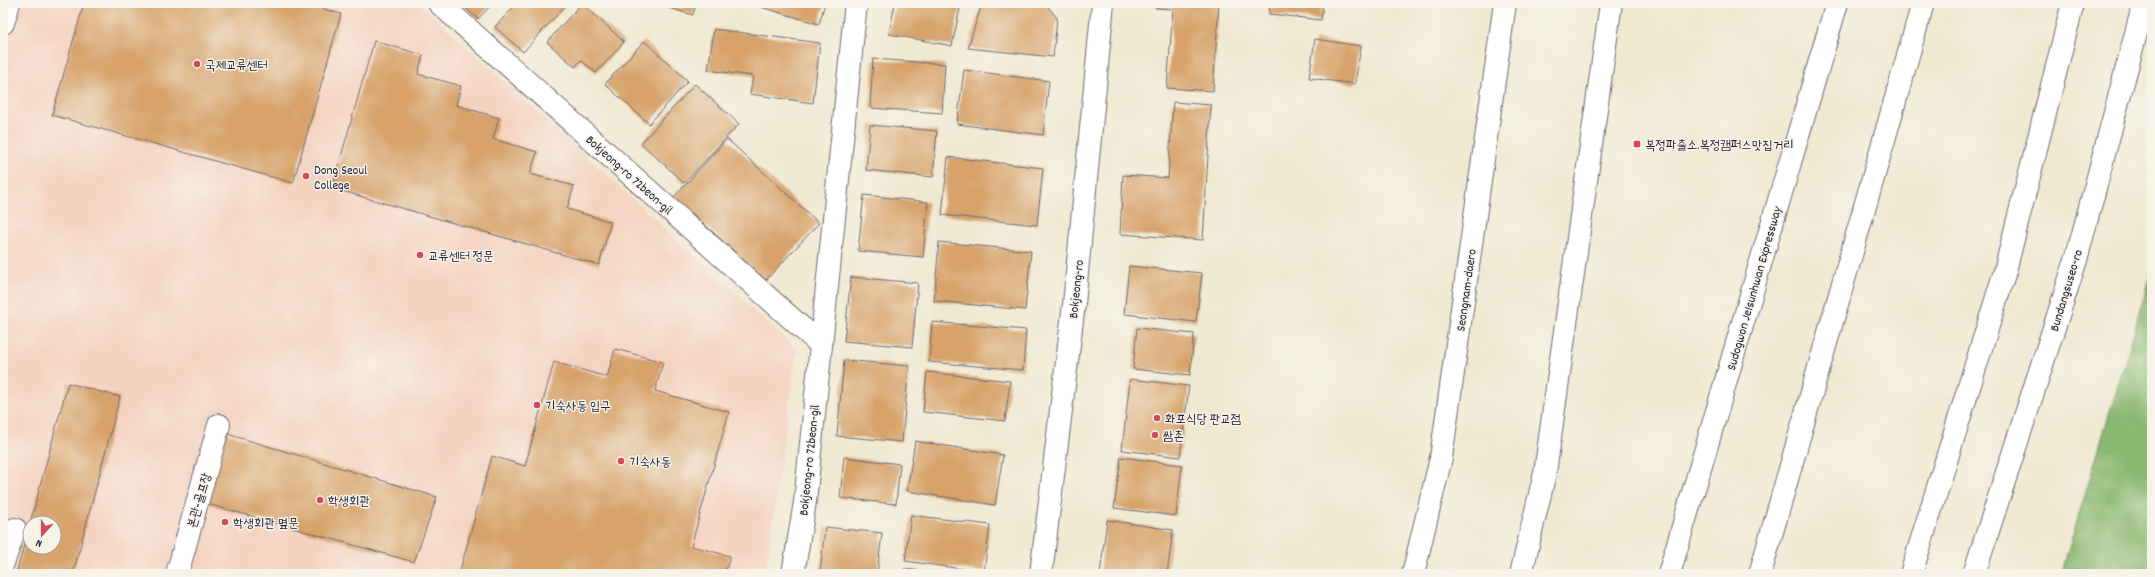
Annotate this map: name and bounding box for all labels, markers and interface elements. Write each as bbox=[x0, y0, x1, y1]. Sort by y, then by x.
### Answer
place label: 국제교류센터 bbox=[205, 57, 268, 76]
marker: 국제교류센터 bbox=[192, 59, 202, 69]
street label: Bokjeong-ro 72beon-gil bbox=[581, 132, 676, 220]
place label: 복정파출소.복정캠퍼스맛집거리 bbox=[1645, 137, 1794, 156]
marker: 복정파출소.복정캠퍼스맛집거리 bbox=[1632, 139, 1642, 149]
place label: Dong Seoul College bbox=[314, 162, 367, 196]
marker: Dong Seoul College bbox=[301, 171, 311, 181]
street label: Sudogwon Je1sunhwan Expressway bbox=[1723, 204, 1788, 373]
street label: Bundangsuseo-ro bbox=[2046, 247, 2089, 334]
place label: 교류센터 정문 bbox=[428, 248, 494, 267]
street label: Seongnam-daero bbox=[1452, 248, 1483, 333]
marker: 교류센터 정문 bbox=[415, 250, 425, 260]
street label: Bokjeong-ro bbox=[1065, 259, 1090, 320]
place label: 기숙사동 입구 bbox=[545, 398, 611, 417]
marker: 기숙사동 입구 bbox=[532, 400, 542, 410]
street label: Bokjeong-ro 72beon-gil bbox=[795, 404, 826, 517]
place label: 화포식당 판교점 bbox=[1165, 411, 1241, 430]
marker: 화포식당 판교점 bbox=[1152, 413, 1162, 423]
place label: 쌈촌 bbox=[1163, 428, 1184, 447]
marker: 쌈촌 bbox=[1150, 430, 1160, 440]
place label: 기숙사동 bbox=[629, 454, 671, 473]
marker: 기숙사동 bbox=[616, 456, 626, 466]
street label: 본관-골프장 bbox=[183, 471, 217, 531]
place label: 학생회관 bbox=[328, 493, 370, 512]
marker: 학생회관 bbox=[315, 495, 325, 505]
north arrow bbox=[22, 515, 62, 555]
place label: 학생회관 몊문 bbox=[233, 515, 299, 534]
marker: 학생회관 몊문 bbox=[220, 517, 230, 527]
text: N bbox=[33, 534, 45, 551]

